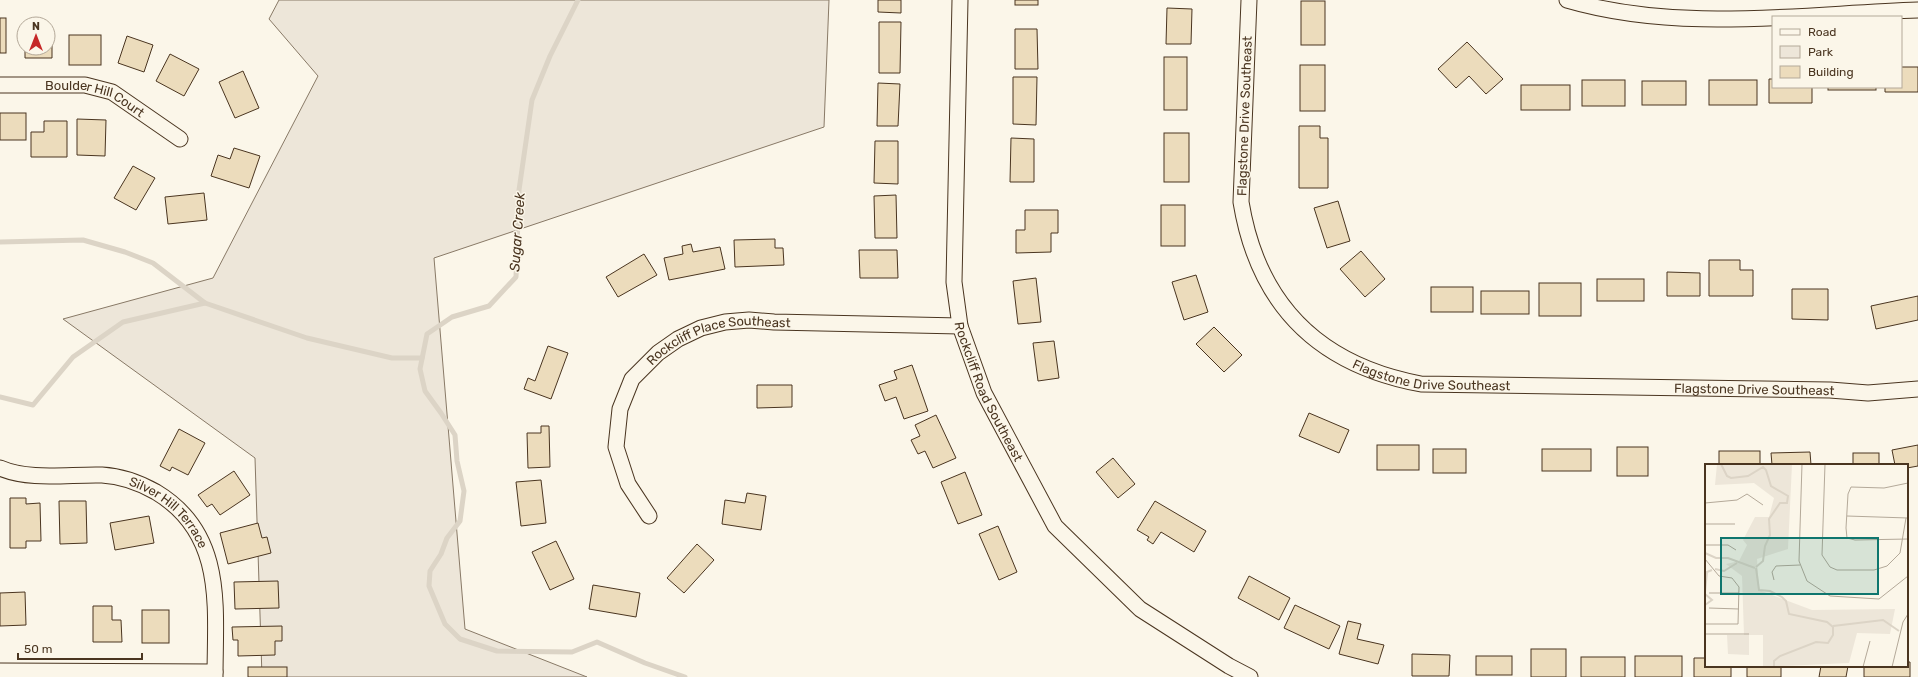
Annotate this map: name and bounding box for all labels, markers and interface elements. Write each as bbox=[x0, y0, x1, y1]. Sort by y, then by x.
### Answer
north arrow bbox=[16, 16, 56, 56]
legend bbox=[1772, 16, 1902, 88]
text: N bbox=[32, 20, 40, 33]
text: Road bbox=[1808, 25, 1836, 39]
street label: Flagstone Drive Southeast bbox=[1234, 36, 1256, 196]
text: Park bbox=[1808, 45, 1834, 59]
text: Building bbox=[1808, 65, 1854, 79]
street label: Boulder Hill Court bbox=[45, 78, 147, 120]
water label: Sugar Creek bbox=[506, 191, 529, 272]
street label: Rockcliff Place Southeast bbox=[644, 313, 791, 368]
street label: Rockcliff Road Southeast bbox=[952, 321, 1026, 464]
street label: Flagstone Drive Southeast bbox=[1350, 356, 1511, 393]
street label: Flagstone Drive Southeast bbox=[1674, 381, 1835, 398]
inset map bbox=[1705, 464, 1908, 667]
street label: Silver Hill Terrace bbox=[127, 474, 211, 550]
scale bar bbox=[18, 635, 142, 661]
text: 50 m bbox=[24, 642, 52, 656]

